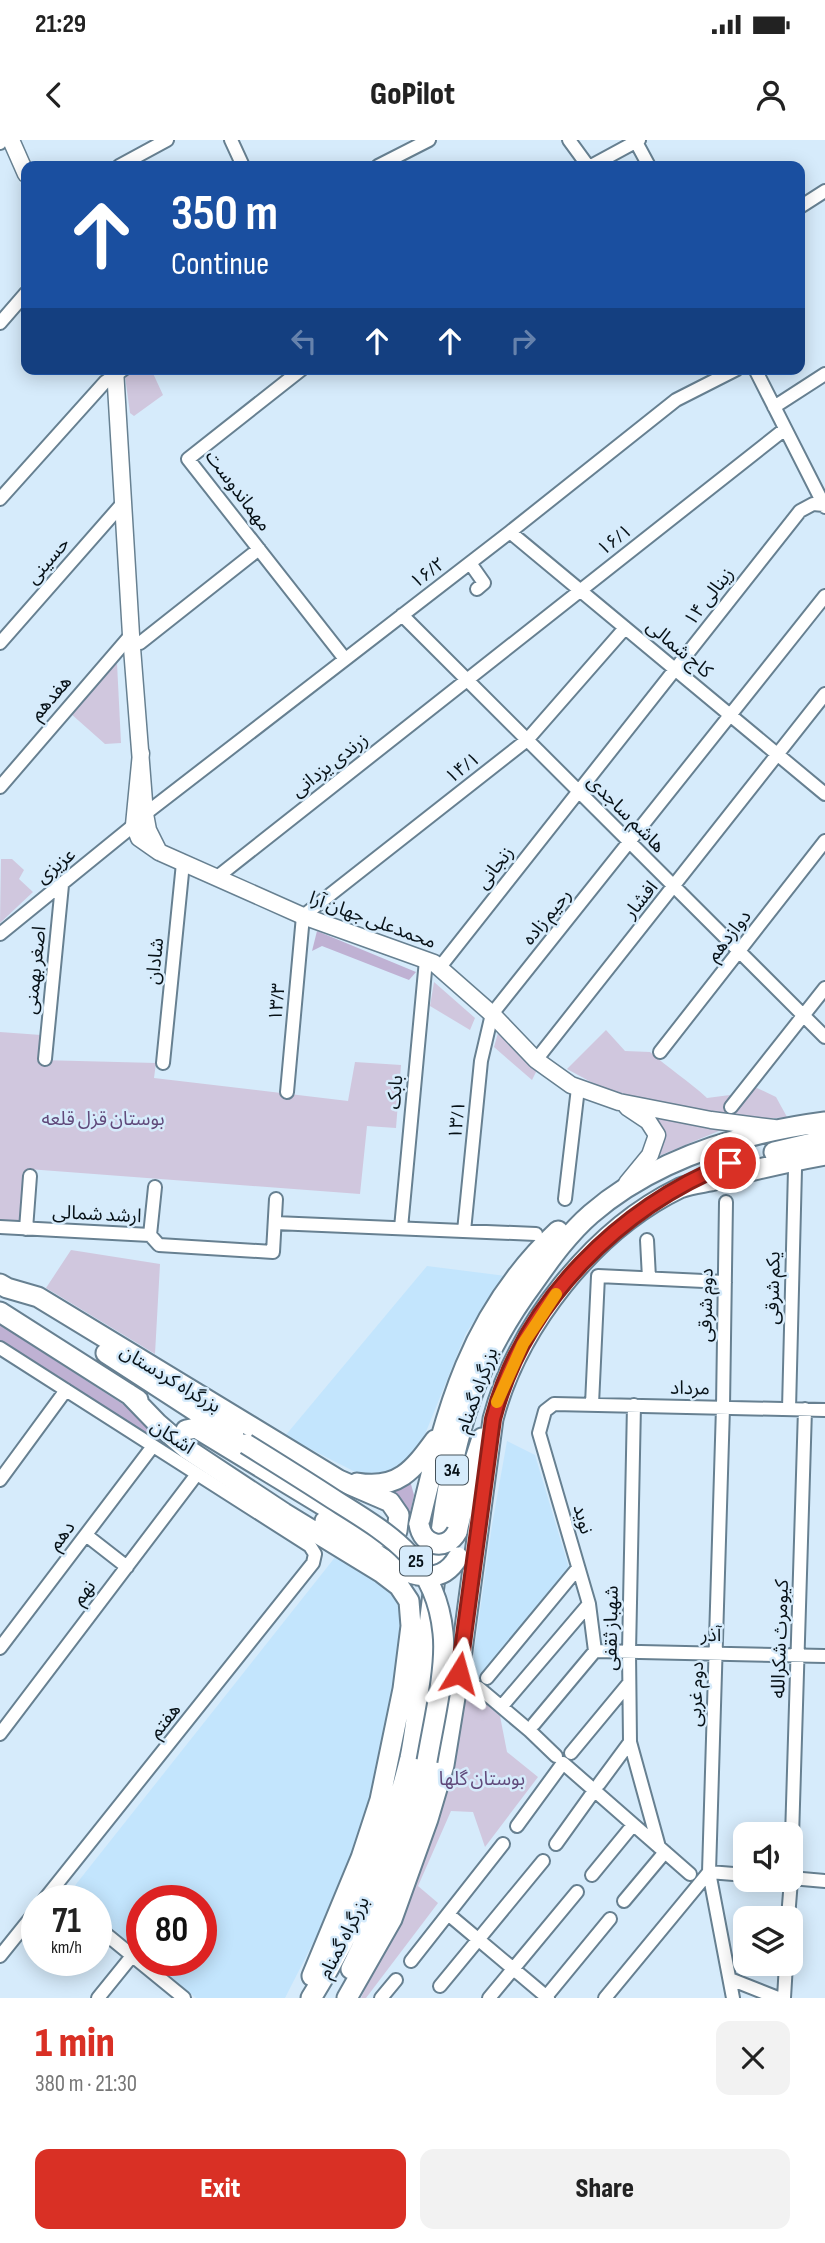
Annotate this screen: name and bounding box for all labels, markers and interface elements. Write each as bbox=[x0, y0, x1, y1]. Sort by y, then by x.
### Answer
text: 21:29 bbox=[35, 9, 86, 40]
text: GoPilot bbox=[370, 75, 455, 114]
icon: back bbox=[35, 76, 73, 114]
icon: person bbox=[752, 76, 790, 114]
text: 350 m bbox=[171, 185, 278, 244]
icon: ahead bbox=[56, 189, 147, 280]
text: Continue bbox=[171, 245, 269, 284]
icon: left bbox=[285, 322, 323, 360]
icon: ahead bbox=[358, 322, 396, 360]
icon: ahead bbox=[431, 322, 469, 360]
icon: right bbox=[504, 322, 542, 360]
street label: مهماندوست bbox=[200, 446, 276, 536]
street label: ۱۶/۱ bbox=[593, 519, 637, 561]
street label: حسینی bbox=[21, 533, 75, 589]
street label: ۱۶/۲ bbox=[406, 553, 450, 594]
street label: زینالی ۱۴ bbox=[679, 563, 739, 631]
street label: کاج شمالی bbox=[641, 615, 718, 685]
street label: هفدهم bbox=[25, 671, 78, 726]
street label: زرندی یزدانی bbox=[287, 728, 373, 802]
street label: ۱۴/۱ bbox=[441, 747, 485, 789]
street label: هاشم ساجدی bbox=[581, 770, 670, 859]
street label: زنجانی bbox=[471, 842, 519, 894]
street label: عزیزی bbox=[32, 843, 80, 889]
street label: افشار bbox=[618, 877, 663, 924]
street label: رحیم زاده bbox=[517, 884, 578, 951]
street label: محمدعلی جهان آرا bbox=[306, 887, 439, 954]
street label: دوازدهم bbox=[702, 906, 758, 968]
street label: اصغر بهمنی bbox=[19, 925, 52, 1015]
street label: شادان bbox=[142, 937, 169, 986]
street label: ۱۳/۳ bbox=[264, 982, 291, 1022]
street label: بابک bbox=[383, 1074, 408, 1110]
street label: ۱۳/۱ bbox=[444, 1100, 471, 1140]
park label: بوستان قزل قلعه bbox=[41, 1108, 165, 1131]
pin bbox=[700, 1133, 760, 1193]
icon: arrive bbox=[711, 1144, 749, 1182]
street label: ارشد شمالی bbox=[52, 1201, 142, 1228]
street label: یکم شرقی bbox=[761, 1251, 788, 1325]
street label: دوم شرقی bbox=[694, 1268, 721, 1342]
street label: بزرگراه کردستان bbox=[116, 1340, 225, 1418]
street label: بزرگراه گمنام bbox=[451, 1345, 505, 1437]
street label: مرداد bbox=[670, 1377, 710, 1400]
street label: اشکان bbox=[146, 1415, 198, 1460]
road number: 34 bbox=[436, 1456, 468, 1484]
street label: نوید bbox=[567, 1502, 598, 1537]
street label: دهم bbox=[44, 1517, 82, 1556]
road number: 25 bbox=[400, 1546, 432, 1576]
street label: نهم bbox=[67, 1576, 103, 1611]
street label: کیومرث شکرالله bbox=[767, 1578, 794, 1699]
street label: شهباز ثقفی bbox=[599, 1585, 624, 1671]
street label: آذر bbox=[700, 1624, 723, 1647]
position arrow bbox=[422, 1636, 496, 1710]
street label: دوم غربی bbox=[684, 1661, 711, 1727]
street label: هفتم bbox=[144, 1699, 188, 1744]
park label: بوستان گلها bbox=[439, 1768, 525, 1791]
map controls bbox=[733, 1822, 803, 1976]
button: sound bbox=[733, 1822, 803, 1892]
speed limit sign: 80 bbox=[126, 1885, 217, 1976]
street label: بزرگراه گمنام bbox=[314, 1893, 377, 1983]
text: 71 bbox=[52, 1900, 81, 1943]
button: layers bbox=[733, 1906, 803, 1976]
text: km/h bbox=[51, 1937, 82, 1958]
text: 1 min bbox=[35, 2018, 115, 2069]
button: close bbox=[716, 2021, 790, 2095]
text: 380 m · 21:30 bbox=[35, 2070, 137, 2098]
button: Exit bbox=[35, 2149, 406, 2229]
button: Share bbox=[420, 2149, 790, 2229]

